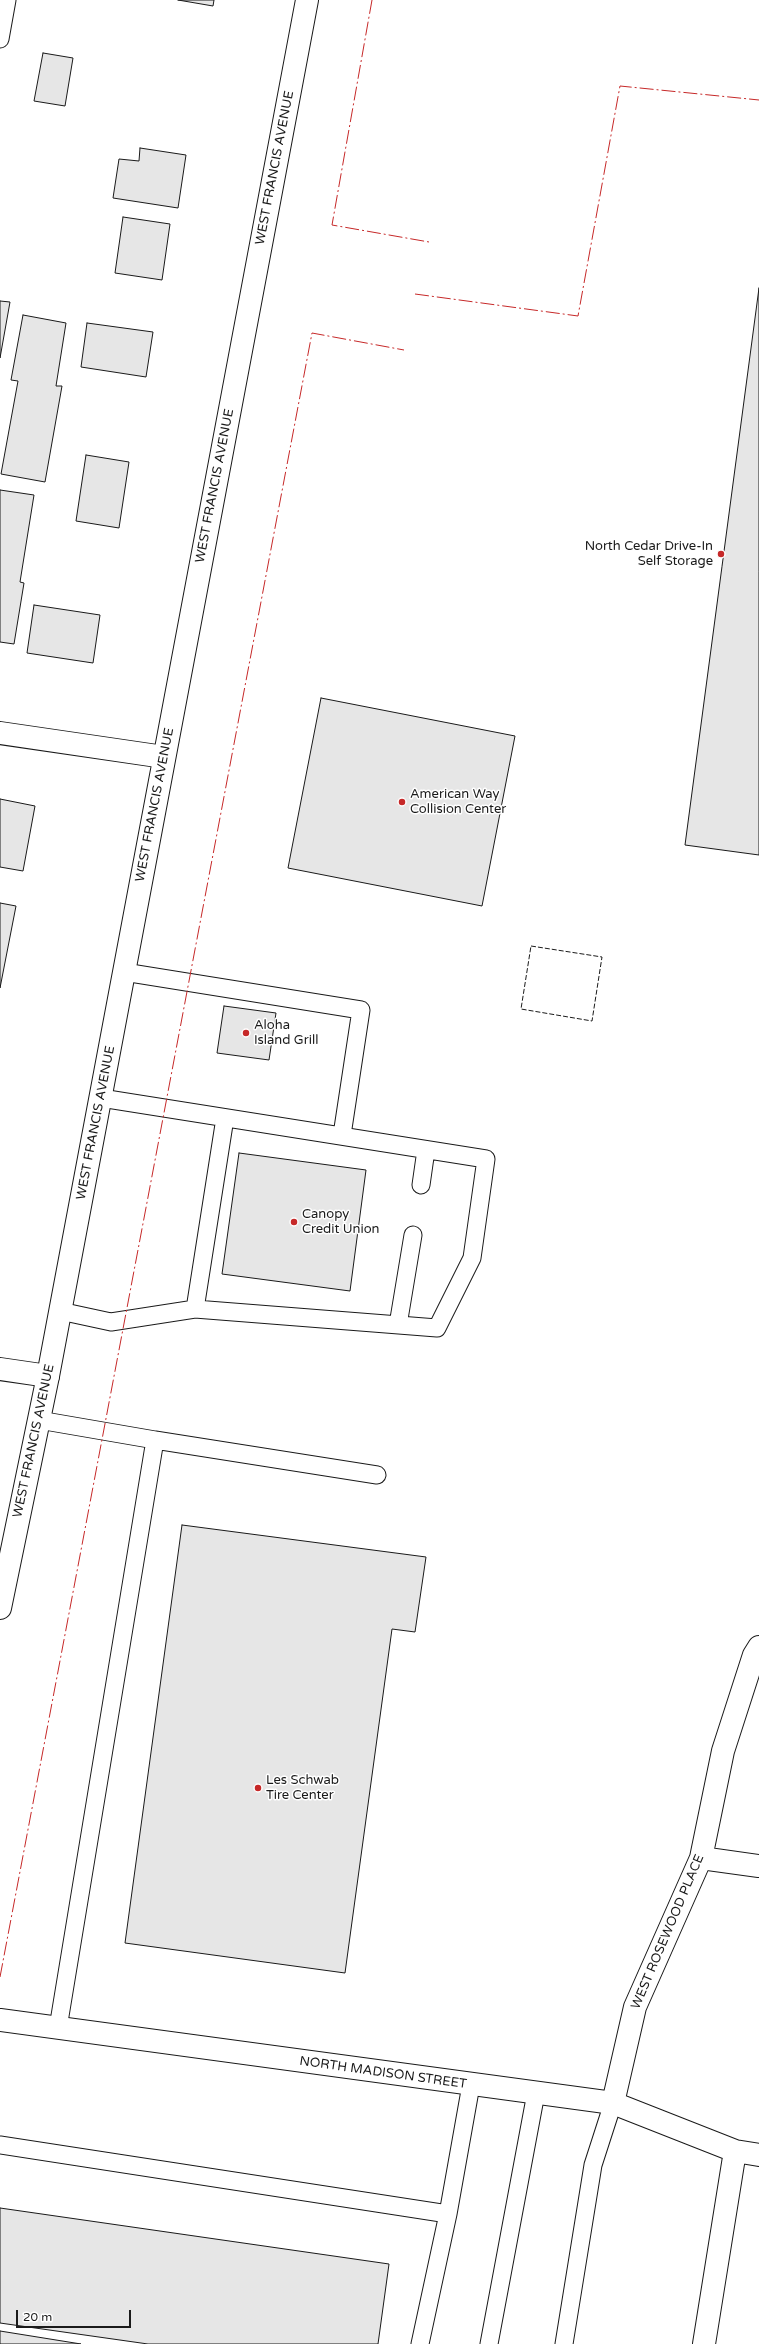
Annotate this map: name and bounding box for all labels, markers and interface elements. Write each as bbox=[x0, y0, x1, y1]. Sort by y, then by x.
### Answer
street label: WEST FRANCIS AVENUE bbox=[252, 90, 298, 246]
street label: WEST FRANCIS AVENUE bbox=[192, 408, 238, 564]
place label: North Cedar Drive-In Self Storage bbox=[585, 539, 713, 570]
marker: North Cedar Drive-In Self Storage bbox=[716, 549, 726, 559]
street label: WEST FRANCIS AVENUE bbox=[132, 727, 178, 883]
place label: American Way Collision Center bbox=[410, 787, 506, 818]
marker: American Way Collision Center bbox=[397, 797, 407, 807]
place label: Aloha Island Grill bbox=[254, 1018, 318, 1049]
marker: Aloha Island Grill bbox=[241, 1028, 251, 1038]
street label: WEST FRANCIS AVENUE bbox=[73, 1045, 119, 1201]
place label: Canopy Credit Union bbox=[302, 1207, 379, 1238]
marker: Canopy Credit Union bbox=[289, 1217, 299, 1227]
street label: WEST FRANCIS AVENUE bbox=[10, 1363, 58, 1519]
place label: Les Schwab Tire Center bbox=[266, 1773, 339, 1804]
marker: Les Schwab Tire Center bbox=[253, 1783, 263, 1793]
street label: WEST ROSEWOOD PLACE bbox=[628, 1852, 708, 2012]
street label: NORTH MADISON STREET bbox=[298, 2054, 468, 2092]
scale bar bbox=[18, 2302, 133, 2328]
text: 20 m bbox=[23, 2310, 52, 2324]

